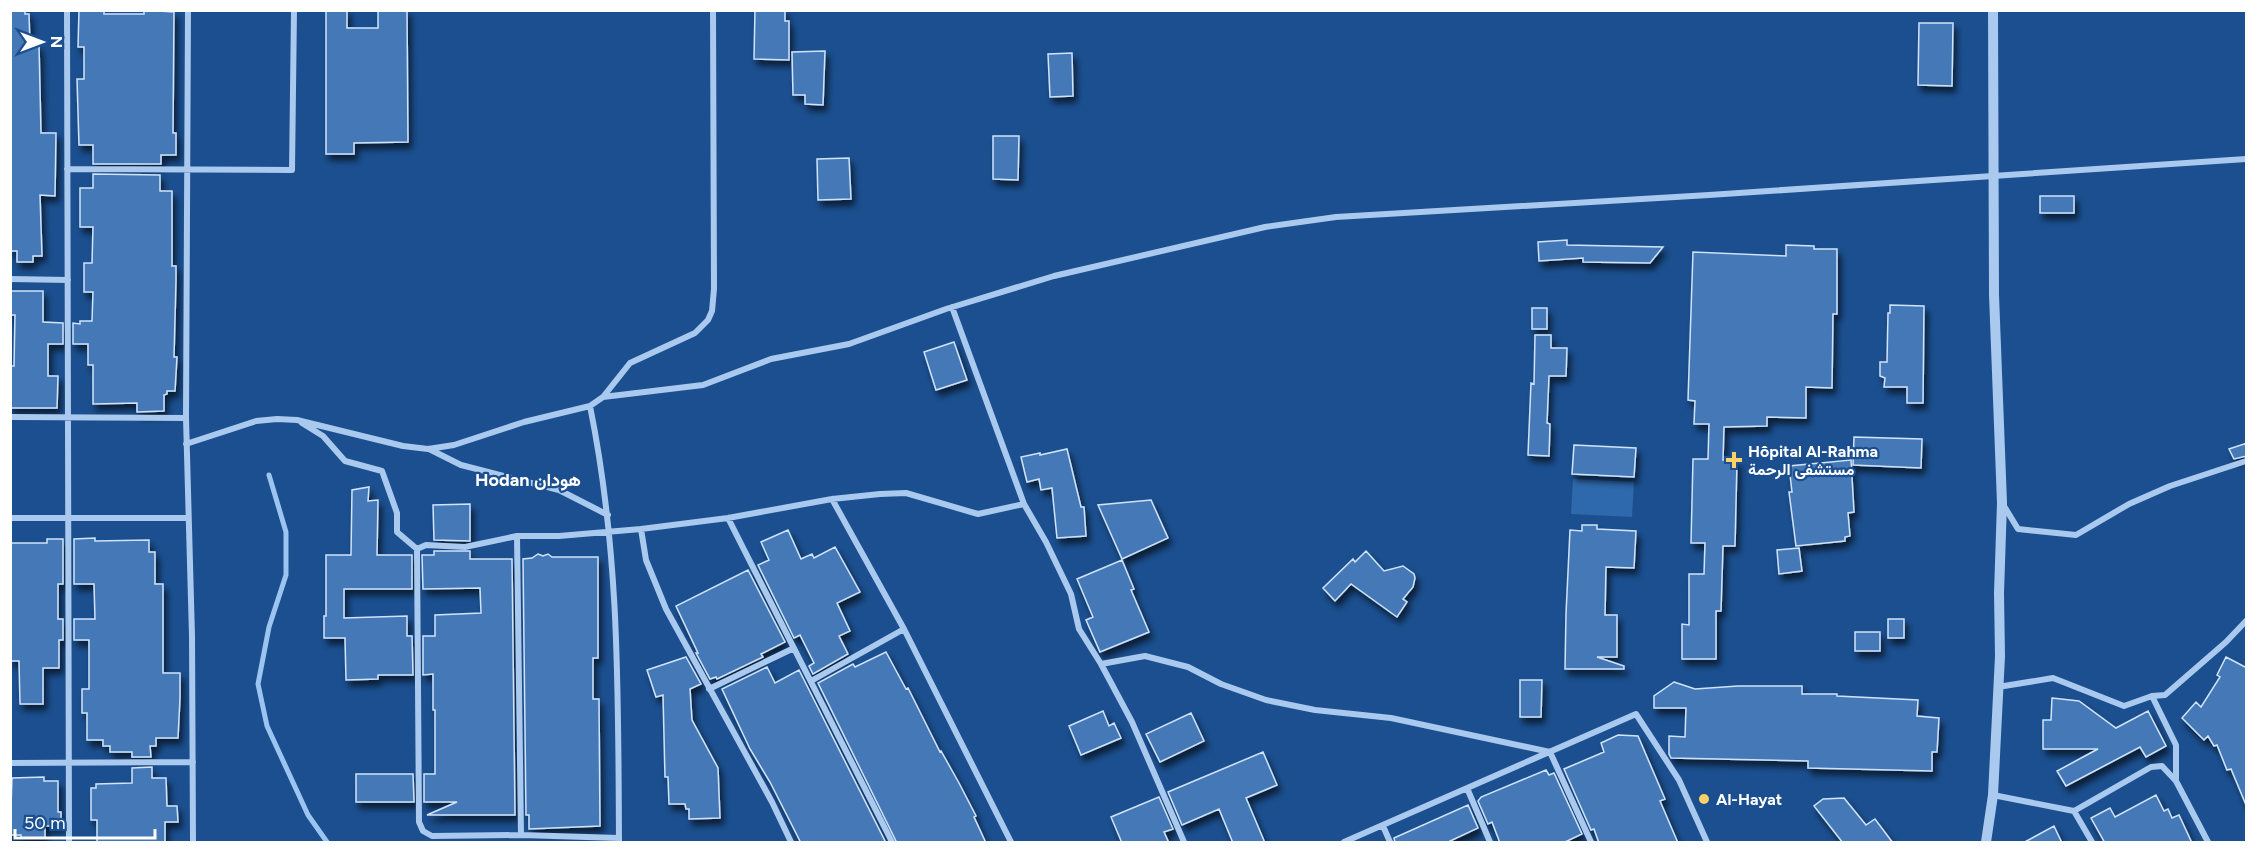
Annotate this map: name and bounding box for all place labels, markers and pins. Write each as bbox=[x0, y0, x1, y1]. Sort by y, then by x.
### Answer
place label: Hôpital Al-Rahma مستشفى الرحمة bbox=[1748, 442, 1878, 480]
marker: Hôpital Al-Rahma مستشفى الرحمة bbox=[1725, 451, 1743, 469]
place label: Al-Hayat bbox=[1716, 790, 1782, 809]
marker: Al-Hayat bbox=[1697, 792, 1711, 806]

